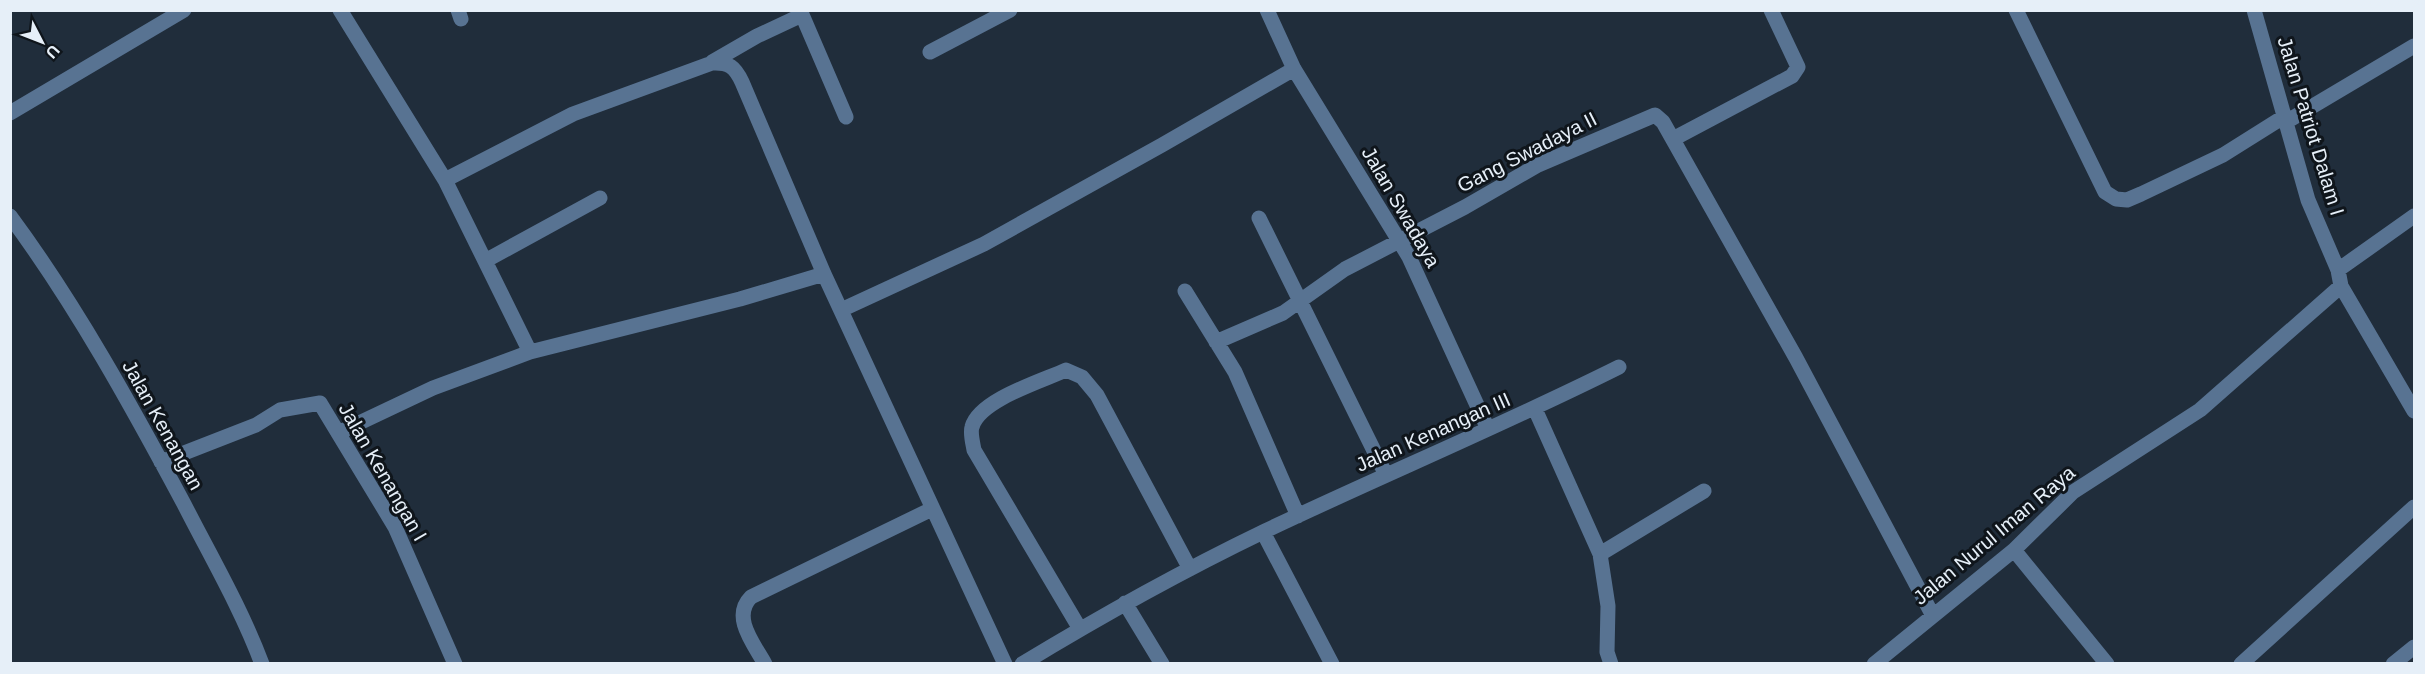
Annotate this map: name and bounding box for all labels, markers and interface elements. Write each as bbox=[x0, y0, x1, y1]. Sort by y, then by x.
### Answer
north arrow bbox=[12, 12, 72, 72]
street label: Jalan Patriot Dalam I bbox=[2273, 34, 2349, 218]
text: U bbox=[43, 42, 63, 62]
street label: Gang Swadaya II bbox=[1454, 107, 1600, 197]
street label: Jalan Swadaya bbox=[1358, 143, 1445, 272]
street label: Jalan Kenangan bbox=[118, 356, 208, 494]
street label: Jalan Kenangan III bbox=[1352, 388, 1514, 476]
street label: Jalan Kenangan I bbox=[335, 399, 431, 545]
street label: Jalan Nurul Iman Raya bbox=[1909, 461, 2080, 609]

